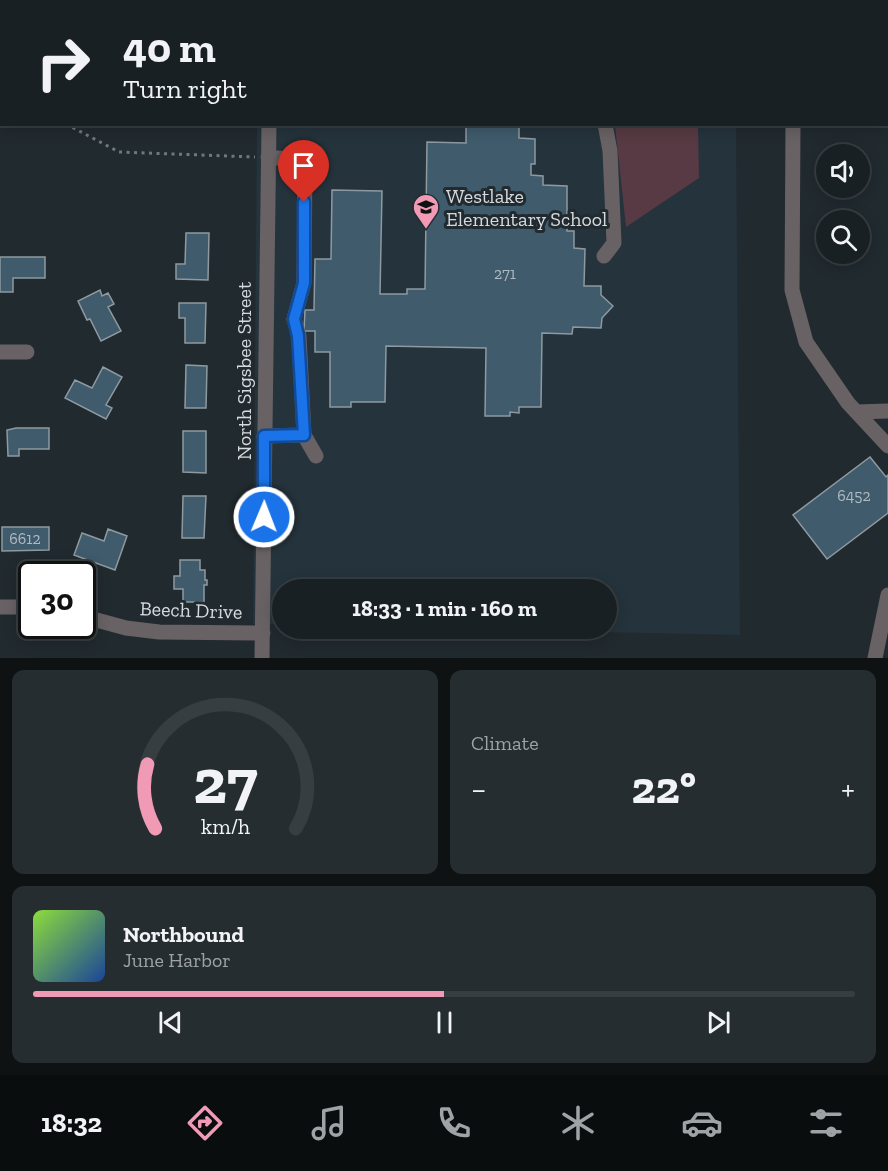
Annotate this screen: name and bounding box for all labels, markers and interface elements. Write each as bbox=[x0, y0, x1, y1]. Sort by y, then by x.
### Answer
text: 40 m bbox=[123, 22, 216, 73]
icon: right bbox=[24, 24, 102, 102]
text: Turn right bbox=[123, 73, 247, 105]
pin bbox=[278, 140, 329, 202]
map controls bbox=[816, 144, 870, 264]
button: sound bbox=[816, 144, 870, 198]
icon: arrive bbox=[287, 149, 320, 182]
place label: Westlake Elementary School bbox=[446, 184, 607, 231]
school or university icon: Westlake Elementary School bbox=[411, 192, 441, 230]
button: search bbox=[816, 210, 870, 264]
house number: 271 bbox=[494, 264, 516, 283]
street label: North Sigsbee Street bbox=[232, 281, 256, 460]
position arrow bbox=[232, 485, 296, 549]
house number: 6452 bbox=[837, 486, 871, 505]
house number: 6612 bbox=[9, 529, 41, 548]
speed limit sign: 30 bbox=[18, 561, 96, 639]
text: 18:33 · 1 min · 160 m bbox=[352, 595, 537, 622]
street label: Beech Drive bbox=[139, 596, 243, 624]
text: Climate bbox=[471, 731, 539, 755]
text: 27 bbox=[193, 744, 257, 819]
text: 22° bbox=[631, 761, 696, 815]
text: − bbox=[471, 769, 486, 808]
text: + bbox=[841, 769, 855, 808]
text: km/h bbox=[201, 814, 249, 839]
text: Northbound bbox=[123, 921, 244, 948]
text: June Harbor bbox=[123, 948, 231, 972]
icon: previous bbox=[154, 1006, 187, 1039]
icon: pause bbox=[428, 1006, 461, 1039]
icon: next bbox=[702, 1006, 735, 1039]
icon: directions bbox=[184, 1102, 226, 1144]
icon: music bbox=[308, 1102, 350, 1144]
icon: phone bbox=[433, 1102, 475, 1144]
icon: climate bbox=[557, 1102, 599, 1144]
icon: car bbox=[681, 1102, 723, 1144]
icon: filters bbox=[805, 1102, 847, 1144]
text: 18:32 bbox=[41, 1107, 102, 1139]

